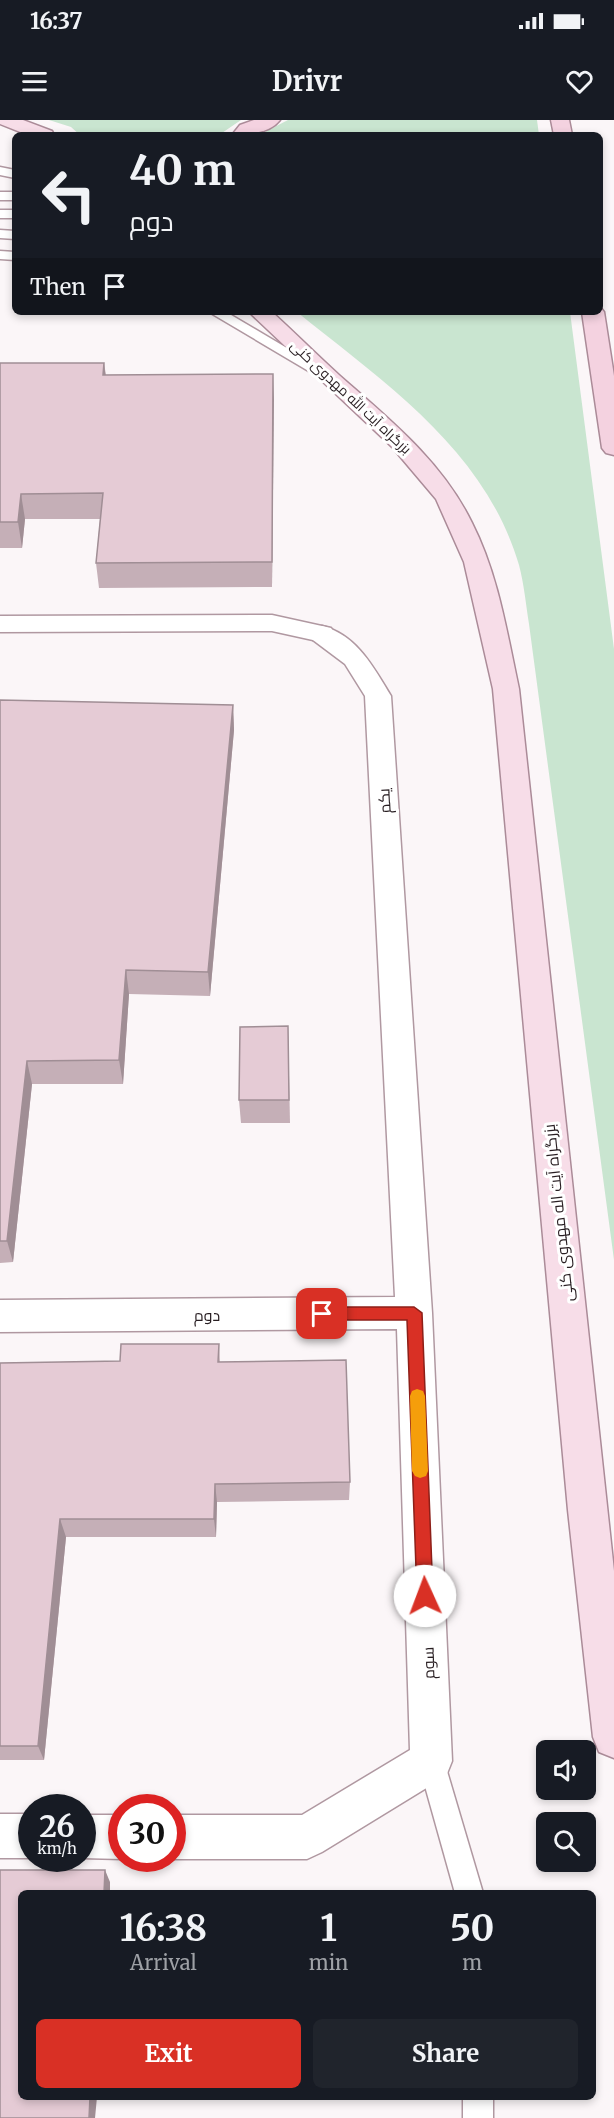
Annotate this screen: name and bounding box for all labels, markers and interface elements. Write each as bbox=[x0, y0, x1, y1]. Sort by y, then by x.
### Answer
text: 16:37 bbox=[30, 7, 82, 35]
text: Drivr bbox=[272, 64, 342, 98]
icon: menu bbox=[18, 65, 51, 98]
icon: heart bbox=[563, 65, 596, 98]
text: 40 m bbox=[129, 144, 235, 196]
icon: left bbox=[30, 156, 108, 234]
text: دوم bbox=[129, 204, 174, 238]
icon: arrive bbox=[98, 270, 131, 303]
text: Then bbox=[30, 273, 86, 301]
street label: بزرگراه آیت الله مهدوی کنی bbox=[287, 336, 415, 458]
street label: یکم bbox=[373, 787, 397, 814]
street label: بزرگراه آیت اله مهدوی کنی bbox=[539, 1123, 578, 1303]
pin bbox=[296, 1288, 347, 1339]
icon: arrive bbox=[305, 1297, 338, 1330]
street label: دوم bbox=[194, 1305, 220, 1327]
position arrow bbox=[393, 1564, 457, 1628]
street label: سوم bbox=[417, 1646, 441, 1680]
map controls bbox=[536, 1740, 596, 1872]
button: sound bbox=[536, 1740, 596, 1800]
speed limit sign: 30 bbox=[108, 1794, 186, 1872]
text: 26 bbox=[39, 1807, 75, 1845]
button: search bbox=[536, 1812, 596, 1872]
text: km/h bbox=[37, 1839, 77, 1858]
text: 16:38 bbox=[120, 1906, 207, 1951]
text: 1 bbox=[320, 1906, 337, 1951]
text: 50 bbox=[450, 1906, 494, 1951]
text: Arrival bbox=[130, 1950, 197, 1975]
text: min bbox=[309, 1950, 348, 1975]
text: m bbox=[462, 1950, 482, 1975]
button: Exit bbox=[36, 2019, 301, 2088]
button: Share bbox=[313, 2019, 578, 2088]

